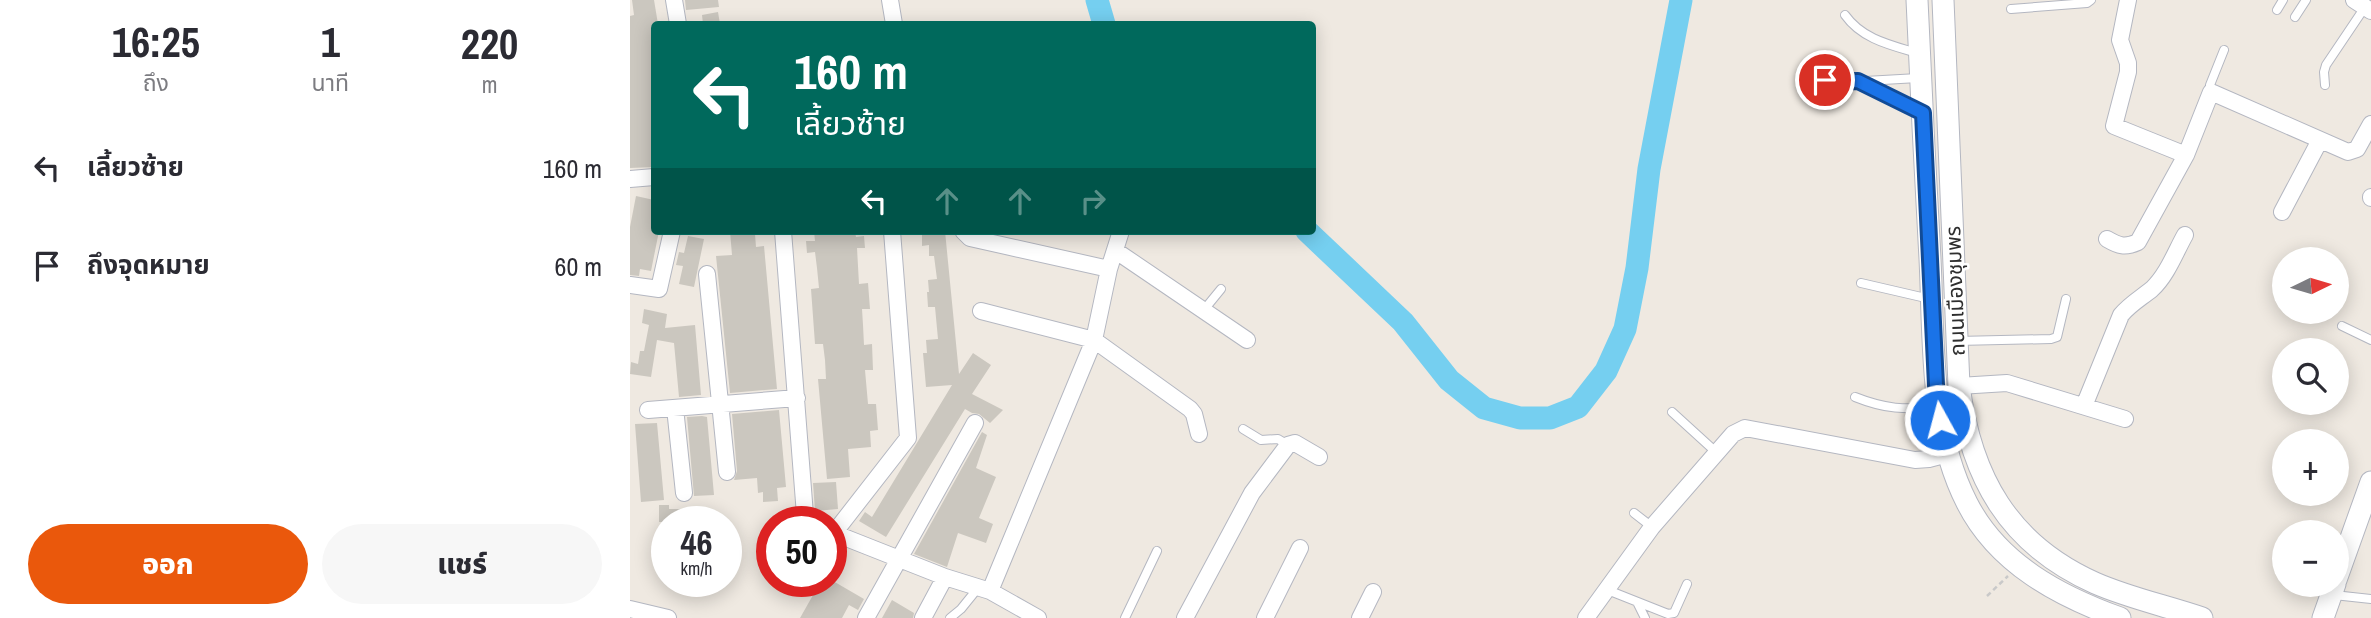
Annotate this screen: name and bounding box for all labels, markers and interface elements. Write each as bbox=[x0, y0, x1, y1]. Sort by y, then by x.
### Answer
text: 16:25 bbox=[112, 14, 200, 70]
text: 1 bbox=[321, 14, 340, 70]
text: 220 bbox=[461, 16, 518, 72]
text: 160 m bbox=[794, 38, 908, 104]
icon: left bbox=[679, 49, 770, 140]
pin bbox=[1795, 50, 1855, 110]
icon: arrive bbox=[1806, 61, 1844, 99]
text: ถึง bbox=[143, 67, 169, 98]
text: นาที bbox=[312, 67, 349, 98]
text: m bbox=[482, 69, 497, 100]
text: เลี้ยวซ้าย bbox=[794, 102, 906, 145]
icon: left bbox=[28, 149, 66, 187]
text: เลี้ยวซ้าย bbox=[87, 149, 184, 184]
text: 160 m bbox=[543, 151, 602, 186]
icon: left bbox=[855, 182, 893, 220]
icon: ahead bbox=[928, 182, 966, 220]
icon: ahead bbox=[1001, 182, 1039, 220]
icon: right bbox=[1074, 182, 1112, 220]
street label: ถนนเมืองชุมพร bbox=[1938, 225, 1972, 357]
icon: arrive bbox=[28, 247, 66, 285]
text: ถึงจุดหมาย bbox=[87, 247, 210, 282]
north arrow bbox=[2272, 247, 2348, 324]
map controls bbox=[2272, 247, 2349, 597]
text: 60 m bbox=[555, 249, 602, 284]
button: search bbox=[2272, 338, 2349, 415]
position arrow bbox=[1903, 383, 1977, 457]
button: + bbox=[2272, 429, 2349, 506]
speed limit sign: 50 bbox=[756, 506, 847, 597]
text: 46 bbox=[681, 519, 712, 566]
button: − bbox=[2272, 520, 2349, 597]
button: ออก bbox=[28, 524, 308, 604]
button: แชร์ bbox=[322, 524, 602, 604]
text: km/h bbox=[681, 556, 713, 581]

